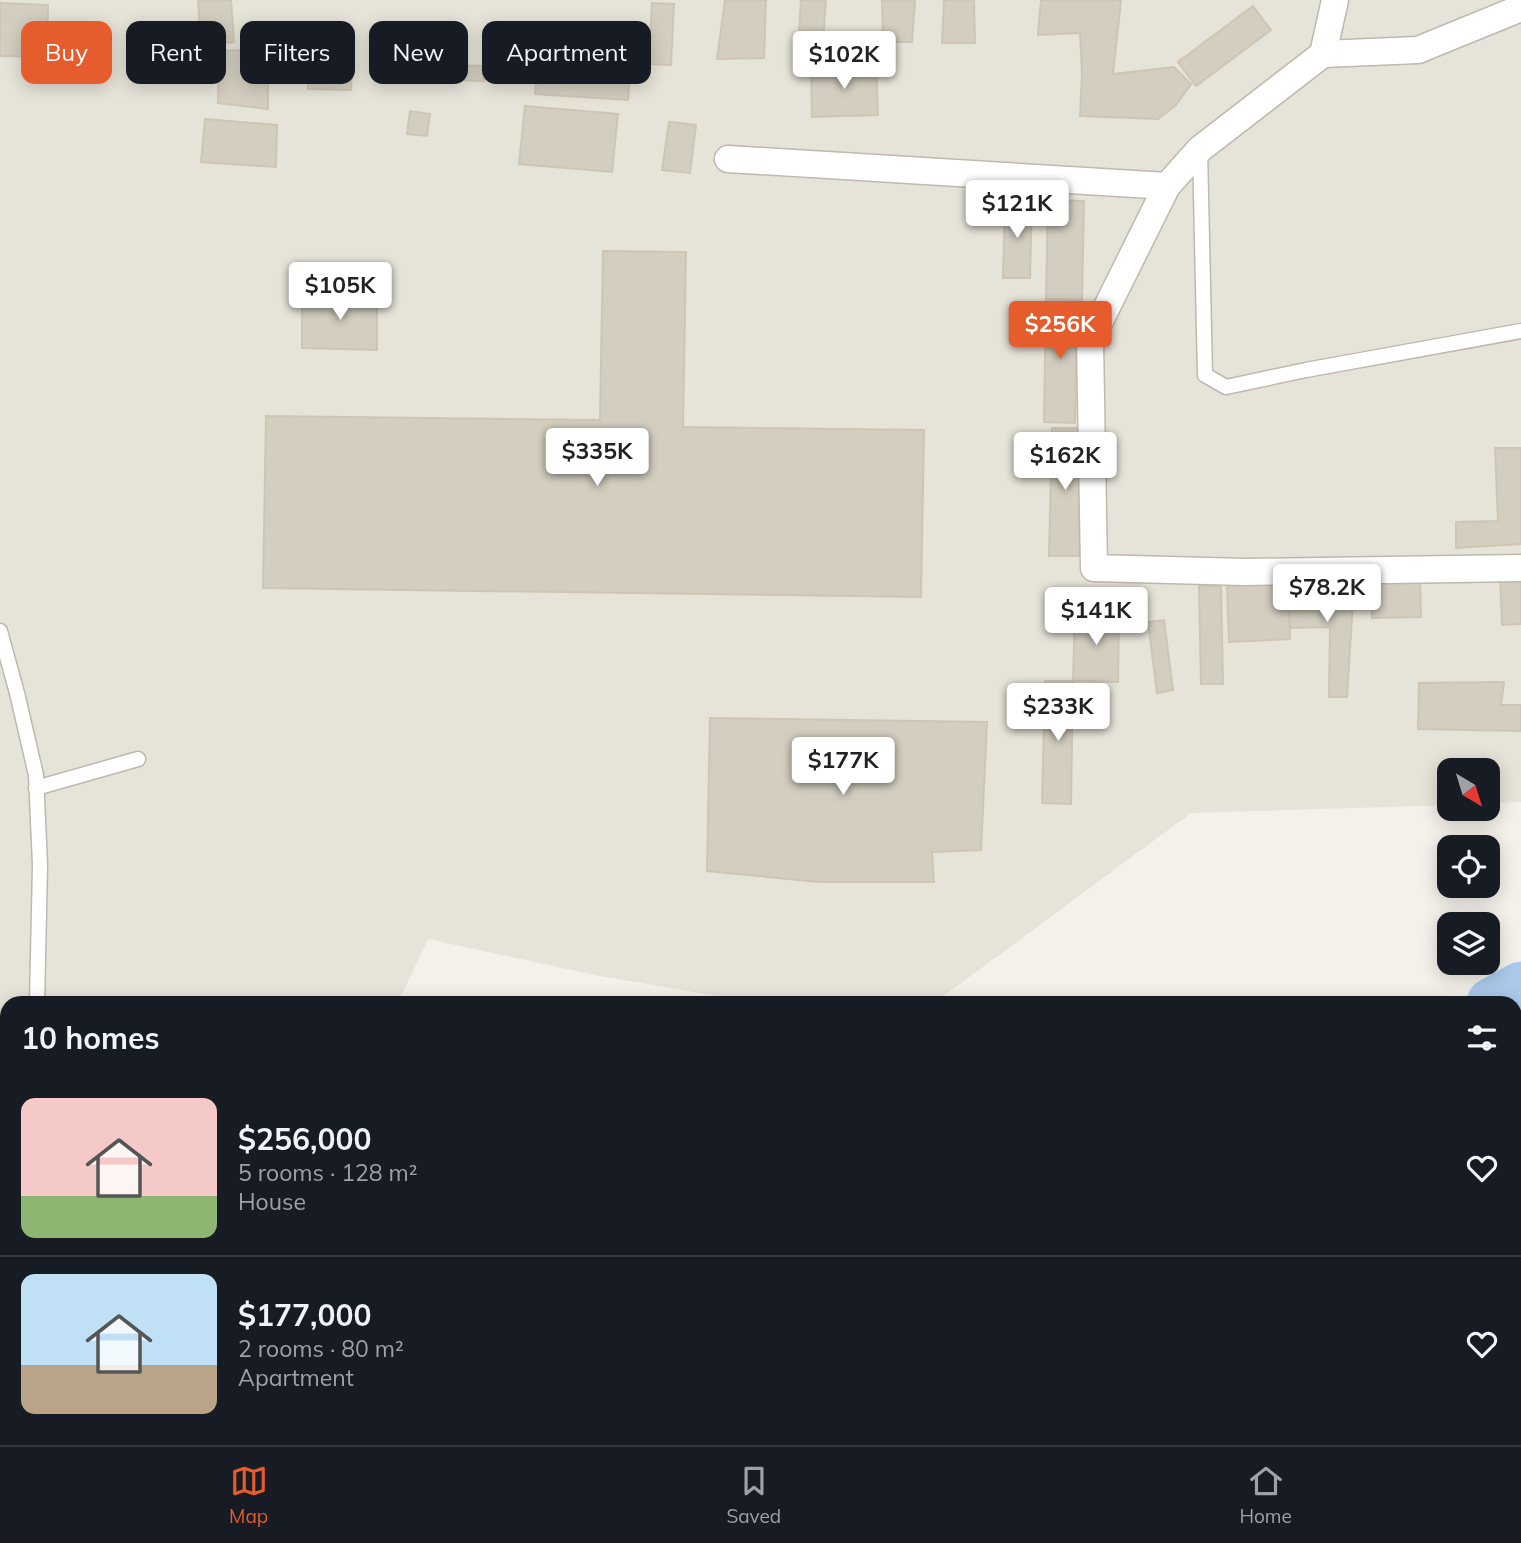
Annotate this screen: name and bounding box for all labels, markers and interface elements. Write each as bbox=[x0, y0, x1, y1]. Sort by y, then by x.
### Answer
chip: Buy bbox=[21, 21, 112, 84]
chip: Rent bbox=[126, 21, 226, 84]
chip: Filters bbox=[240, 21, 355, 84]
chip: New bbox=[369, 21, 468, 84]
chip: Apartment bbox=[482, 21, 651, 84]
pin: $102K bbox=[795, 32, 893, 91]
text: $102K bbox=[809, 39, 879, 68]
pin: $121K bbox=[968, 180, 1066, 240]
text: $121K bbox=[982, 188, 1052, 217]
pin: $105K bbox=[291, 262, 389, 322]
text: $105K bbox=[305, 270, 375, 299]
pin: $256K bbox=[1011, 302, 1109, 361]
text: $256K bbox=[1025, 309, 1095, 338]
pin: $335K bbox=[548, 428, 646, 488]
pin: $162K bbox=[1016, 433, 1114, 492]
text: $335K bbox=[562, 436, 632, 465]
text: $162K bbox=[1030, 440, 1100, 469]
pin: $78.2K bbox=[1270, 564, 1384, 624]
text: $78.2K bbox=[1289, 572, 1365, 601]
pin: $141K bbox=[1047, 588, 1145, 647]
text: $141K bbox=[1061, 595, 1131, 624]
pin: $233K bbox=[1009, 684, 1107, 743]
text: $233K bbox=[1023, 691, 1093, 720]
pin: $177K bbox=[794, 738, 892, 797]
text: $177K bbox=[808, 745, 878, 774]
north arrow bbox=[1437, 758, 1500, 821]
map controls bbox=[1437, 758, 1500, 975]
button: locate bbox=[1437, 835, 1500, 898]
button: layers bbox=[1437, 912, 1500, 975]
text: 10 homes bbox=[21, 1019, 160, 1057]
icon: filters bbox=[1463, 1019, 1501, 1057]
text: $256,000 bbox=[238, 1120, 371, 1158]
icon: home bbox=[77, 1126, 161, 1210]
icon: heart bbox=[1463, 1149, 1501, 1187]
text: 5 rooms · 128 m² bbox=[238, 1158, 418, 1187]
text: House bbox=[238, 1187, 306, 1216]
text: $177,000 bbox=[238, 1296, 371, 1334]
icon: home bbox=[77, 1302, 161, 1386]
icon: heart bbox=[1463, 1325, 1501, 1363]
text: 2 rooms · 80 m² bbox=[238, 1334, 404, 1363]
text: Apartment bbox=[238, 1363, 354, 1392]
tab: Map bbox=[229, 1462, 268, 1528]
tab: Saved bbox=[726, 1462, 781, 1528]
tab: Home bbox=[1239, 1462, 1292, 1528]

